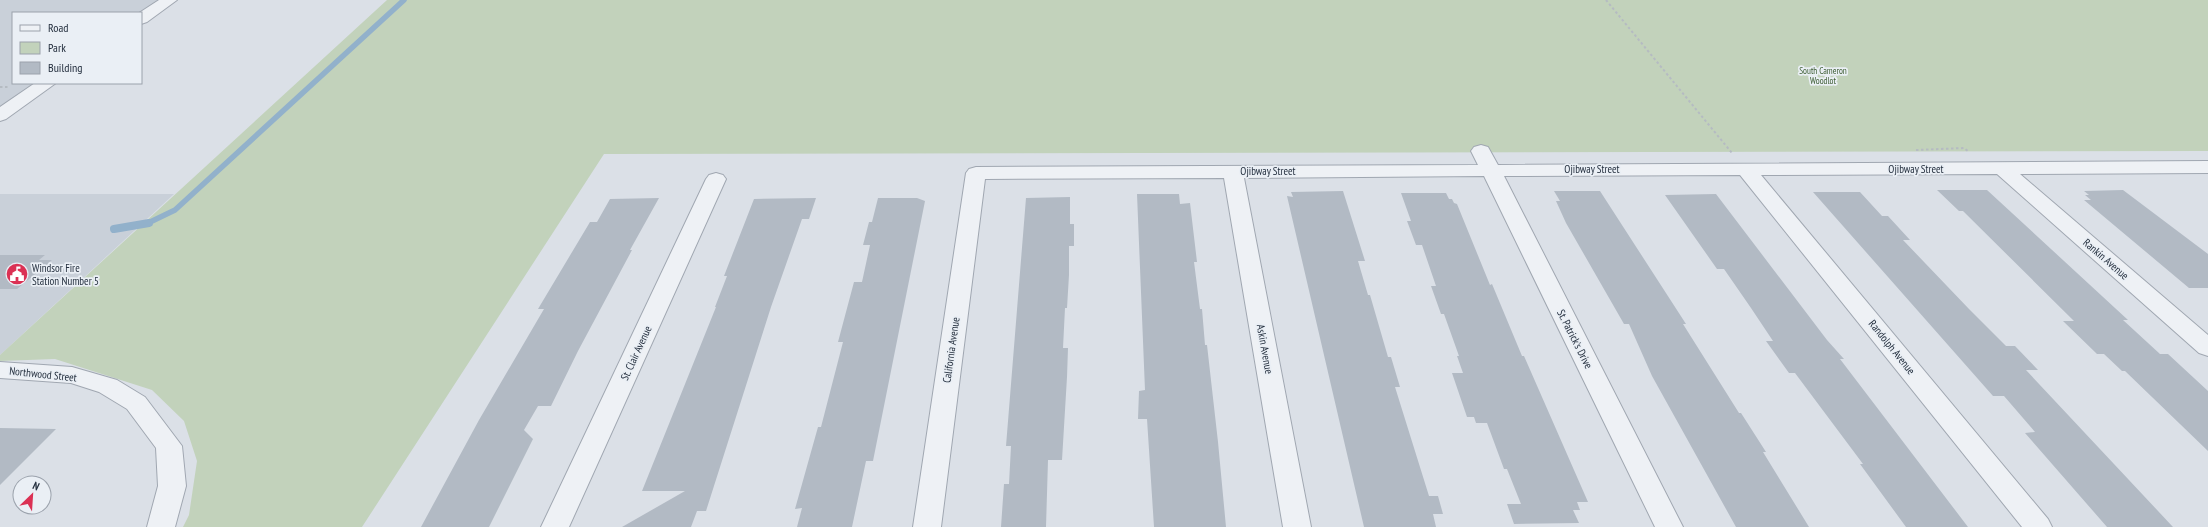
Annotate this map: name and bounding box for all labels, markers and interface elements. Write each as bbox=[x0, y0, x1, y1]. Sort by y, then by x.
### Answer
legend bbox=[12, 12, 142, 84]
text: Road bbox=[48, 20, 68, 35]
text: Park bbox=[48, 40, 66, 55]
text: Building bbox=[48, 60, 83, 75]
park label: South Cameron Woodlot bbox=[1799, 65, 1847, 86]
street label: Ojibway Street bbox=[1564, 162, 1620, 176]
street label: Ojibway Street bbox=[1888, 162, 1944, 176]
street label: Ojibway Street bbox=[1240, 164, 1296, 178]
street label: Rankin Avenue bbox=[2080, 235, 2132, 283]
public building icon: Windsor Fire Station Number 5 bbox=[4, 261, 30, 287]
place label: Windsor Fire Station Number 5 bbox=[32, 261, 99, 288]
street label: St. Patrick's Drive bbox=[1554, 307, 1596, 371]
street label: California Avenue bbox=[939, 316, 963, 384]
street label: Randolph Avenue bbox=[1866, 317, 1919, 377]
street label: St. Clair Avenue bbox=[617, 323, 655, 382]
street label: Askin Avenue bbox=[1254, 323, 1276, 375]
street label: Northwood Street bbox=[9, 364, 77, 384]
north arrow bbox=[12, 475, 52, 515]
text: N bbox=[31, 478, 42, 494]

